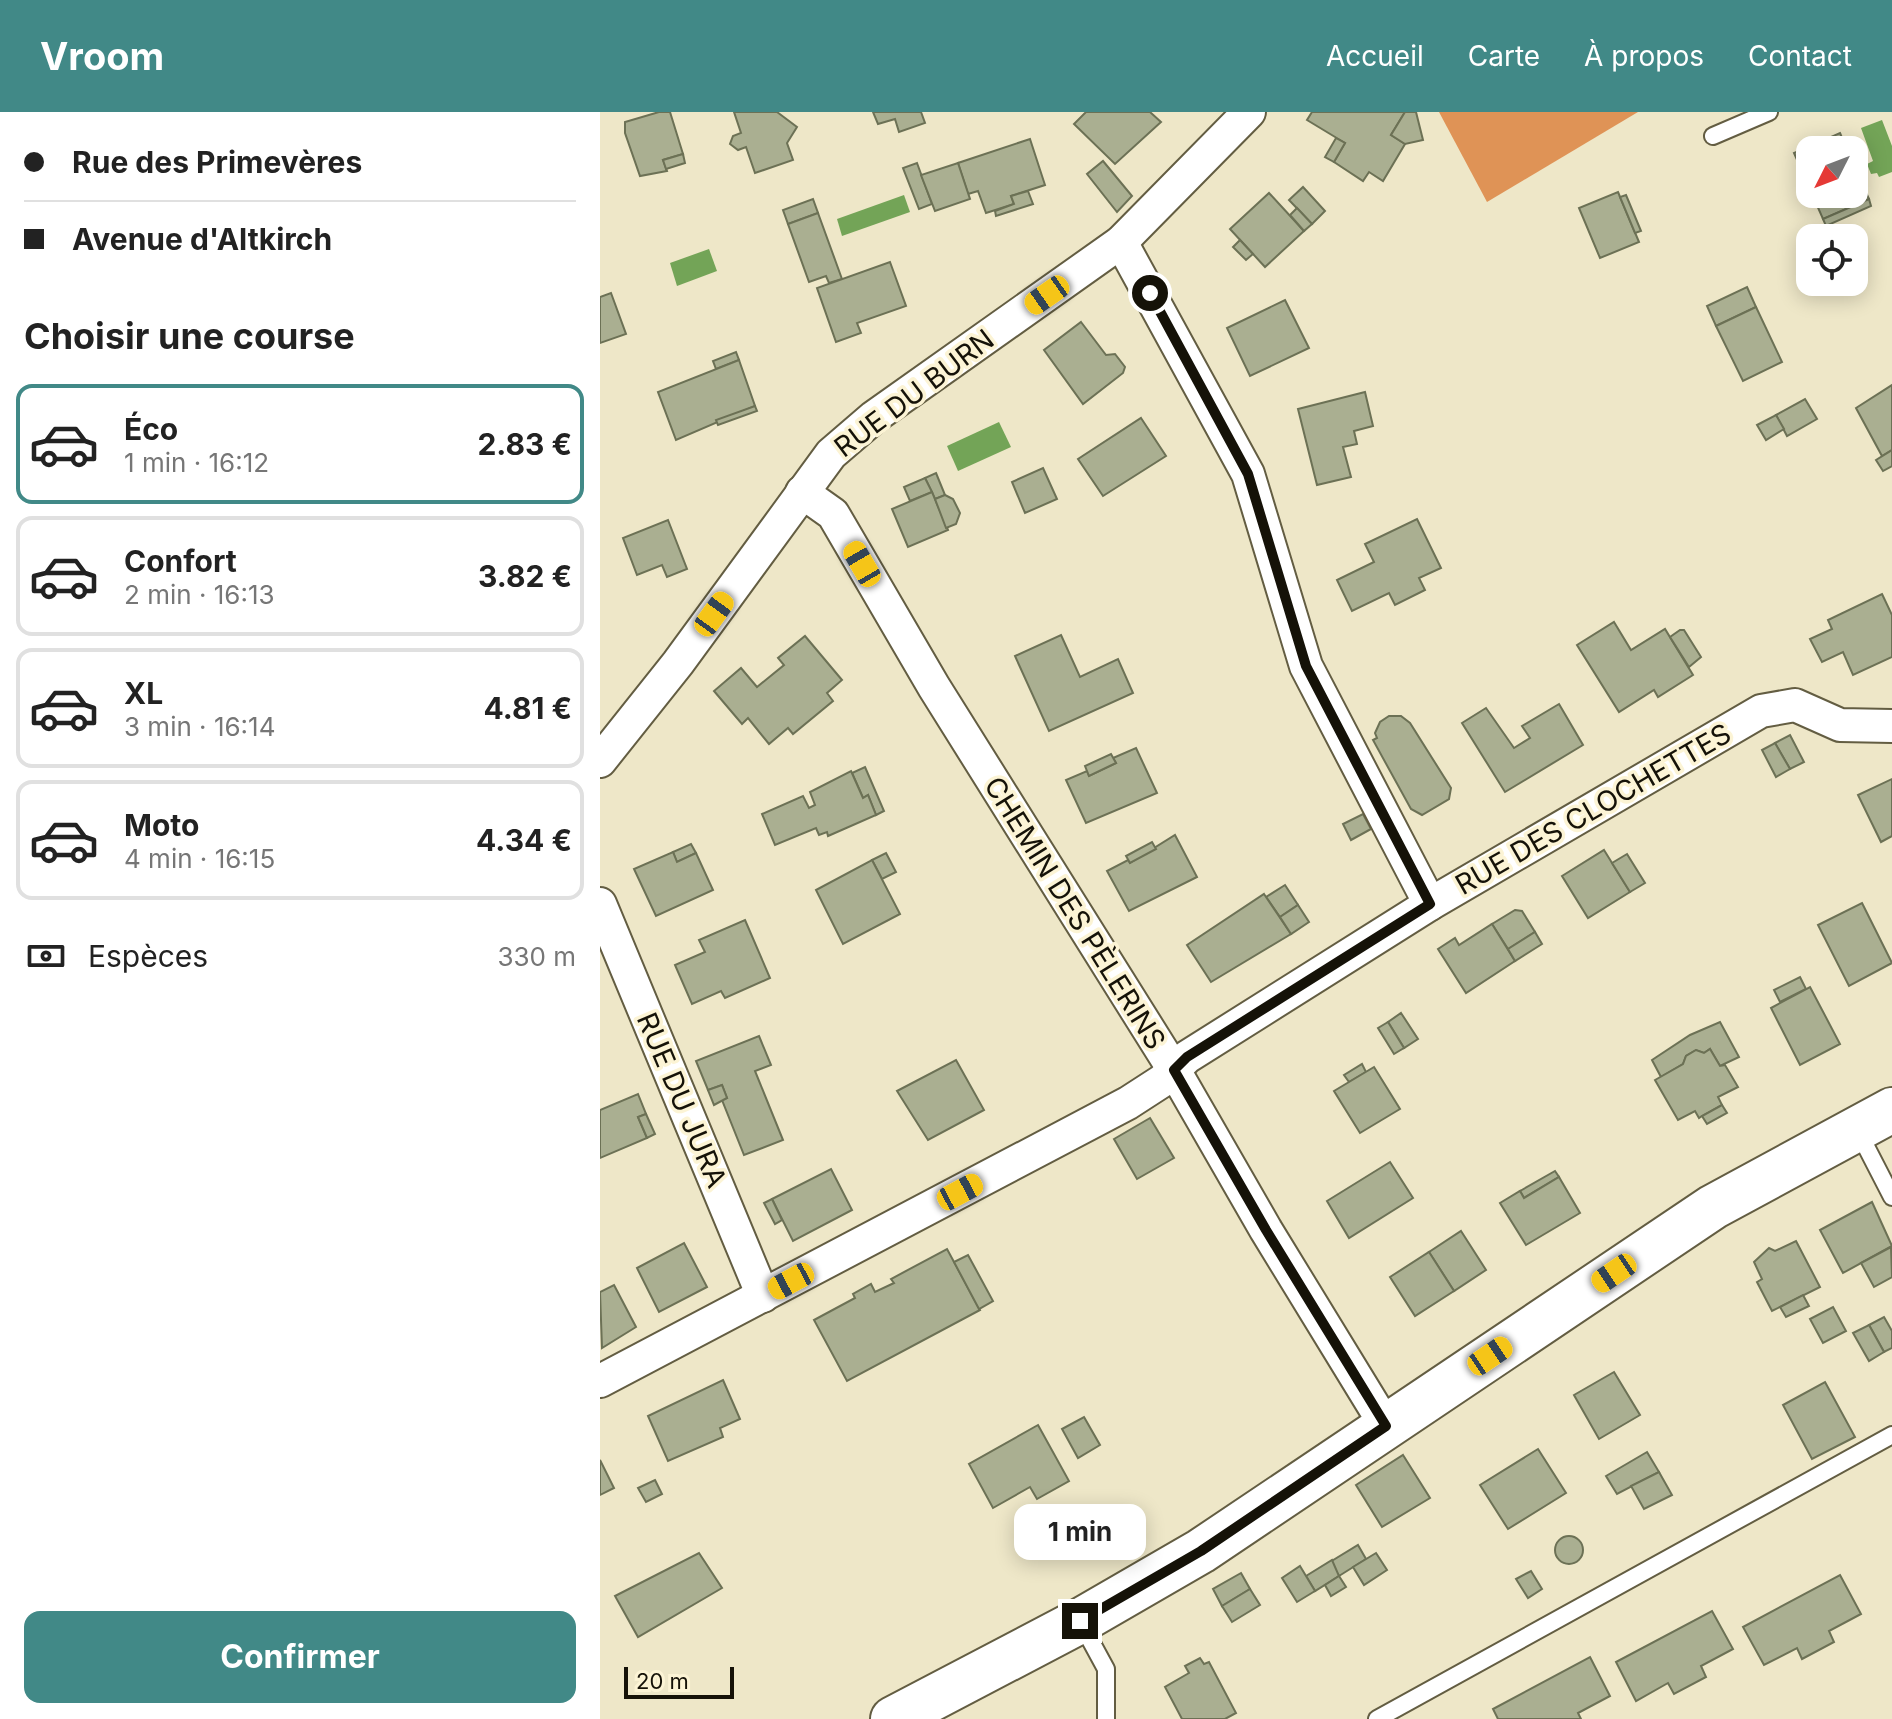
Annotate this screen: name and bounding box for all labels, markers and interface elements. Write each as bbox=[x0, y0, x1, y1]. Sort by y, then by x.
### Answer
text: Vroom bbox=[40, 33, 164, 79]
text: Accueil bbox=[1326, 39, 1424, 73]
text: Carte bbox=[1468, 39, 1540, 73]
text: À propos bbox=[1584, 39, 1704, 73]
text: Contact bbox=[1748, 39, 1852, 73]
north arrow bbox=[1796, 136, 1868, 208]
map controls bbox=[1796, 136, 1868, 296]
text: Rue des Primevères bbox=[72, 144, 362, 180]
text: Avenue d'Altkirch bbox=[72, 221, 332, 257]
button: locate bbox=[1796, 224, 1868, 296]
car bbox=[1020, 271, 1074, 319]
route start bbox=[1132, 275, 1168, 311]
text: Choisir une course bbox=[24, 314, 355, 358]
street label: RUE DU BURN bbox=[828, 322, 1000, 464]
icon: car bbox=[28, 408, 100, 480]
text: Éco bbox=[124, 411, 178, 447]
text: 2.83 € bbox=[477, 426, 572, 462]
text: 1 min · 16:12 bbox=[124, 447, 269, 478]
car bbox=[840, 537, 884, 591]
icon: car bbox=[28, 540, 100, 612]
text: Confort bbox=[124, 543, 237, 579]
text: 3.82 € bbox=[478, 558, 572, 594]
text: 2 min · 16:13 bbox=[124, 579, 275, 610]
car bbox=[690, 588, 738, 640]
icon: car bbox=[28, 672, 100, 744]
text: XL bbox=[124, 675, 163, 711]
text: 4.81 € bbox=[483, 690, 572, 726]
text: 3 min · 16:14 bbox=[124, 711, 275, 742]
street label: RUE DES CLOCHETTES bbox=[1449, 716, 1737, 902]
street label: CHEMIN DES PÈLERINS bbox=[977, 770, 1174, 1055]
icon: car bbox=[28, 804, 100, 876]
text: Moto bbox=[124, 807, 199, 843]
text: 4.34 € bbox=[476, 822, 572, 858]
text: 4 min · 16:15 bbox=[124, 843, 275, 874]
icon: cash bbox=[24, 934, 68, 978]
text: Espèces bbox=[88, 938, 208, 974]
text: 330 m bbox=[497, 941, 576, 972]
street label: RUE DU JURA bbox=[630, 1007, 734, 1193]
car bbox=[933, 1170, 987, 1214]
car bbox=[1587, 1250, 1641, 1296]
car bbox=[764, 1259, 818, 1303]
car bbox=[1463, 1333, 1517, 1379]
callout: 1 min bbox=[1014, 1505, 1146, 1561]
text: 1 min bbox=[1048, 1516, 1112, 1547]
route end bbox=[1062, 1603, 1098, 1639]
button: Confirmer bbox=[24, 1611, 576, 1703]
scale bar bbox=[624, 1663, 734, 1699]
text: 20 m bbox=[636, 1668, 689, 1694]

